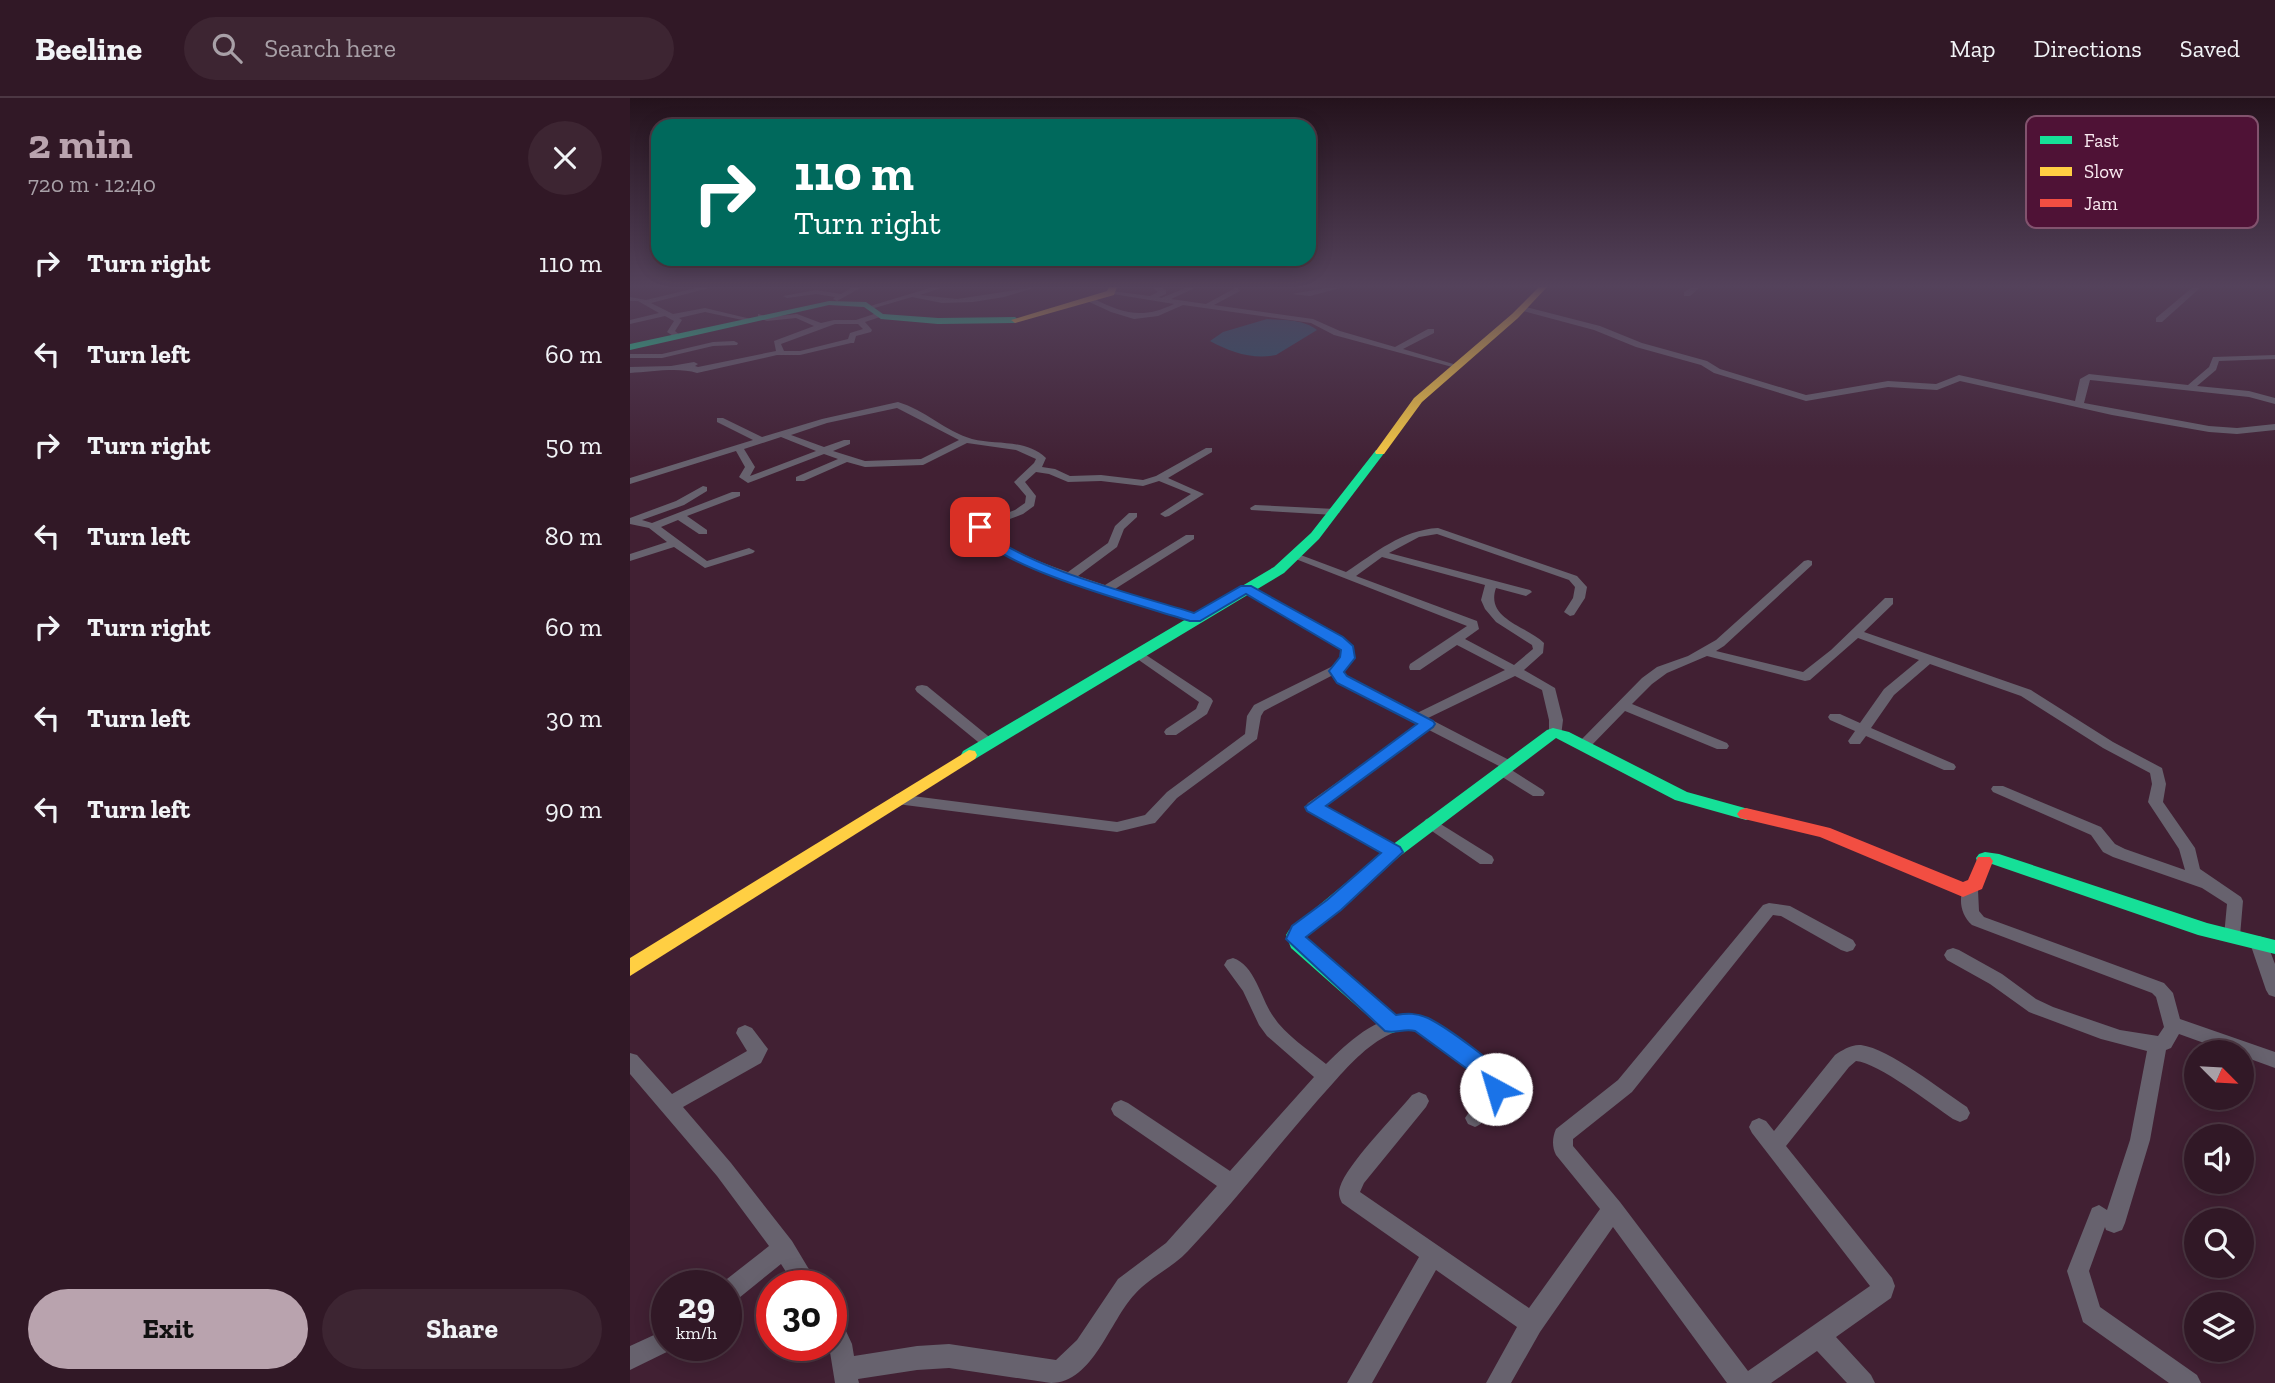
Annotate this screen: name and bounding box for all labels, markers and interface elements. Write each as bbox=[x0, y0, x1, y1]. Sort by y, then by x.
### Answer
search box bbox=[184, 17, 674, 80]
text: Beeline bbox=[35, 29, 142, 68]
icon: search bbox=[208, 29, 246, 67]
text: Search here bbox=[264, 32, 396, 64]
text: Map bbox=[1950, 34, 1996, 63]
text: Directions bbox=[2034, 34, 2142, 63]
text: Saved bbox=[2180, 34, 2240, 63]
legend bbox=[2026, 116, 2258, 228]
text: 2 min bbox=[28, 118, 133, 169]
button: close bbox=[528, 121, 602, 195]
text: Fast bbox=[2084, 129, 2119, 152]
text: 110 m bbox=[794, 144, 914, 203]
icon: right bbox=[679, 147, 770, 238]
text: Slow bbox=[2084, 160, 2124, 183]
text: 720 m · 12:40 bbox=[28, 170, 156, 198]
text: Jam bbox=[2084, 192, 2118, 215]
text: Turn right bbox=[794, 204, 941, 242]
icon: right bbox=[28, 244, 66, 282]
text: Turn right bbox=[87, 247, 210, 279]
text: 110 m bbox=[539, 247, 602, 279]
icon: left bbox=[28, 335, 66, 373]
text: Turn left bbox=[87, 338, 190, 370]
text: 60 m bbox=[545, 338, 602, 370]
icon: right bbox=[28, 426, 66, 464]
text: Turn right bbox=[87, 429, 210, 461]
text: 50 m bbox=[545, 429, 602, 461]
pin bbox=[950, 497, 1010, 557]
icon: arrive bbox=[961, 508, 999, 546]
icon: left bbox=[28, 517, 66, 555]
text: Turn left bbox=[87, 520, 190, 552]
text: 80 m bbox=[545, 520, 602, 552]
icon: right bbox=[28, 608, 66, 646]
text: Turn right bbox=[87, 611, 210, 643]
text: 60 m bbox=[545, 611, 602, 643]
icon: left bbox=[28, 699, 66, 737]
text: Turn left bbox=[87, 702, 190, 734]
text: 30 m bbox=[546, 702, 602, 734]
icon: left bbox=[28, 790, 66, 828]
text: Turn left bbox=[87, 793, 190, 825]
text: 90 m bbox=[545, 793, 602, 825]
north arrow bbox=[2184, 1040, 2254, 1110]
map controls bbox=[2184, 1040, 2254, 1362]
position arrow bbox=[1459, 1052, 1533, 1126]
button: sound bbox=[2184, 1124, 2254, 1194]
button: search bbox=[2184, 1208, 2254, 1278]
speed limit sign: 30 bbox=[756, 1270, 847, 1361]
text: 29 bbox=[678, 1285, 715, 1327]
button: Exit bbox=[28, 1289, 308, 1369]
button: Share bbox=[322, 1289, 602, 1369]
button: layers bbox=[2184, 1292, 2254, 1362]
text: km/h bbox=[676, 1322, 717, 1344]

